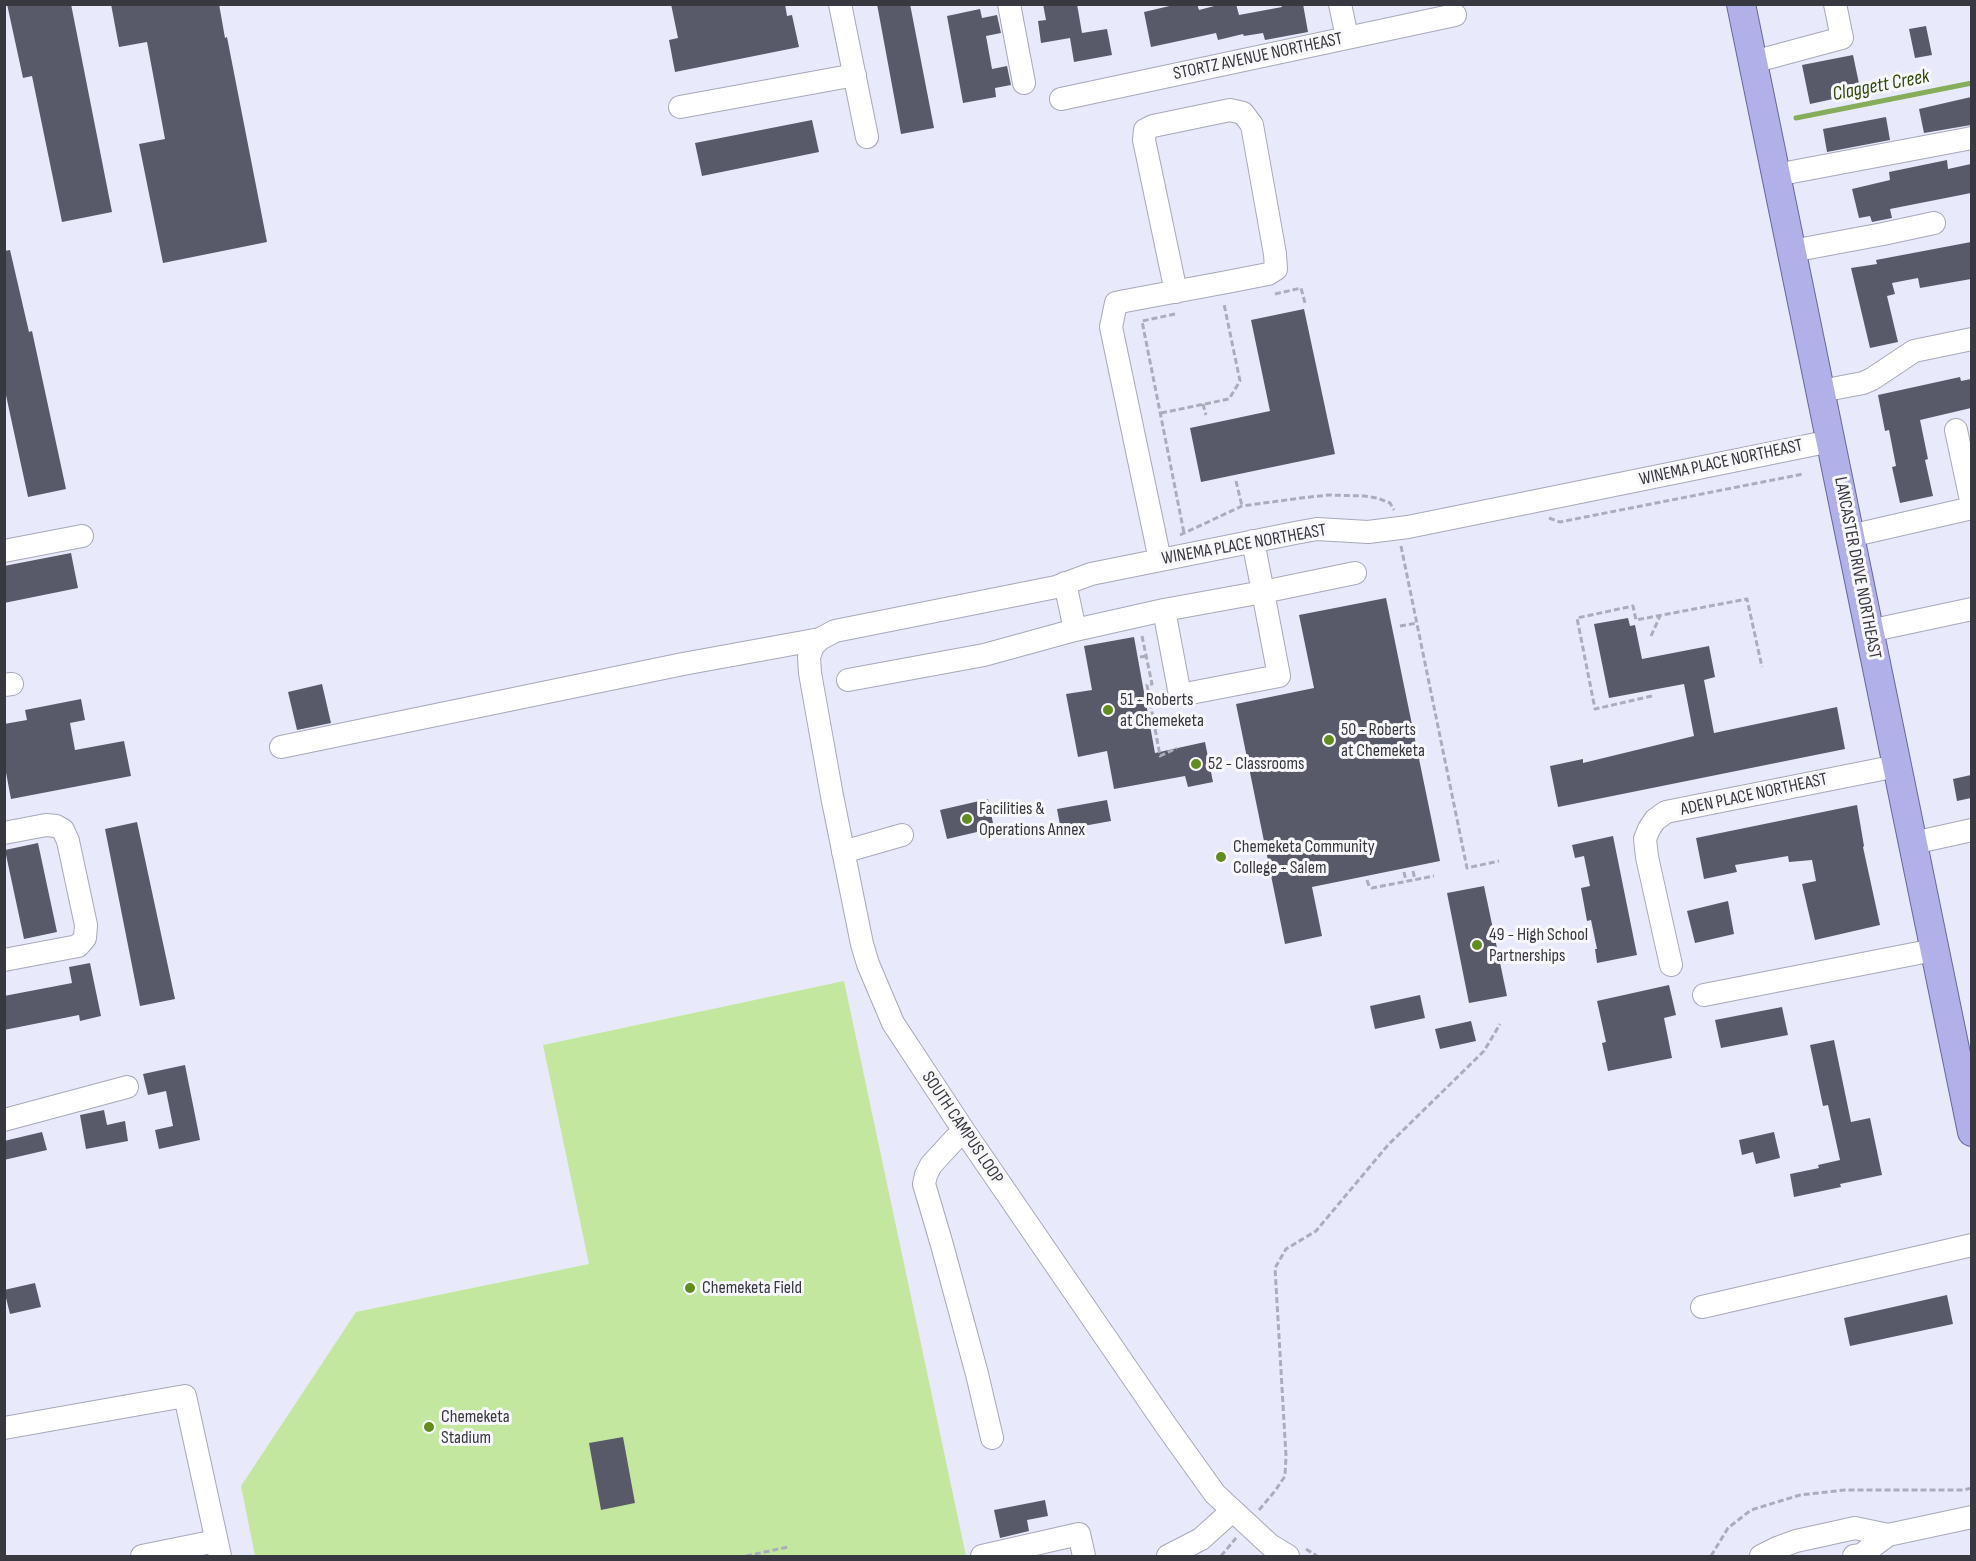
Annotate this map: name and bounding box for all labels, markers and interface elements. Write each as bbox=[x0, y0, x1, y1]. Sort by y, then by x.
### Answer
street label: STORTZ AVENUE NORTHEAST bbox=[1171, 28, 1345, 86]
water label: Claggett Creek bbox=[1831, 65, 1931, 107]
street label: WINEMA PLACE NORTHEAST bbox=[1637, 435, 1805, 491]
street label: LANCASTER DRIVE NORTHEAST bbox=[1829, 475, 1885, 661]
street label: WINEMA PLACE NORTHEAST bbox=[1160, 520, 1328, 570]
place label: 51 - Roberts at Chemeketa bbox=[1120, 689, 1204, 732]
marker: 51 - Roberts at Chemeketa bbox=[1101, 703, 1115, 717]
place label: 50 - Roberts at Chemeketa bbox=[1341, 719, 1425, 762]
marker: 50 - Roberts at Chemeketa bbox=[1322, 733, 1336, 747]
place label: 52 - Classrooms bbox=[1208, 753, 1305, 775]
marker: 52 - Classrooms bbox=[1189, 757, 1203, 771]
street label: ADEN PLACE NORTHEAST bbox=[1679, 769, 1829, 821]
place label: Facilities & Operations Annex bbox=[979, 798, 1085, 840]
marker: Facilities & Operations Annex bbox=[960, 812, 974, 826]
place label: Chemeketa Community College - Salem bbox=[1233, 836, 1375, 878]
marker: Chemeketa Community College - Salem bbox=[1214, 850, 1228, 864]
place label: 49 - High School Partnerships bbox=[1489, 924, 1588, 966]
marker: 49 - High School Partnerships bbox=[1470, 938, 1484, 952]
street label: SOUTH CAMPUS LOOP bbox=[917, 1068, 1007, 1188]
place label: Chemeketa Field bbox=[702, 1277, 802, 1299]
marker: Chemeketa Field bbox=[683, 1281, 697, 1295]
place label: Chemeketa Stadium bbox=[441, 1406, 510, 1448]
marker: Chemeketa Stadium bbox=[422, 1420, 436, 1434]

